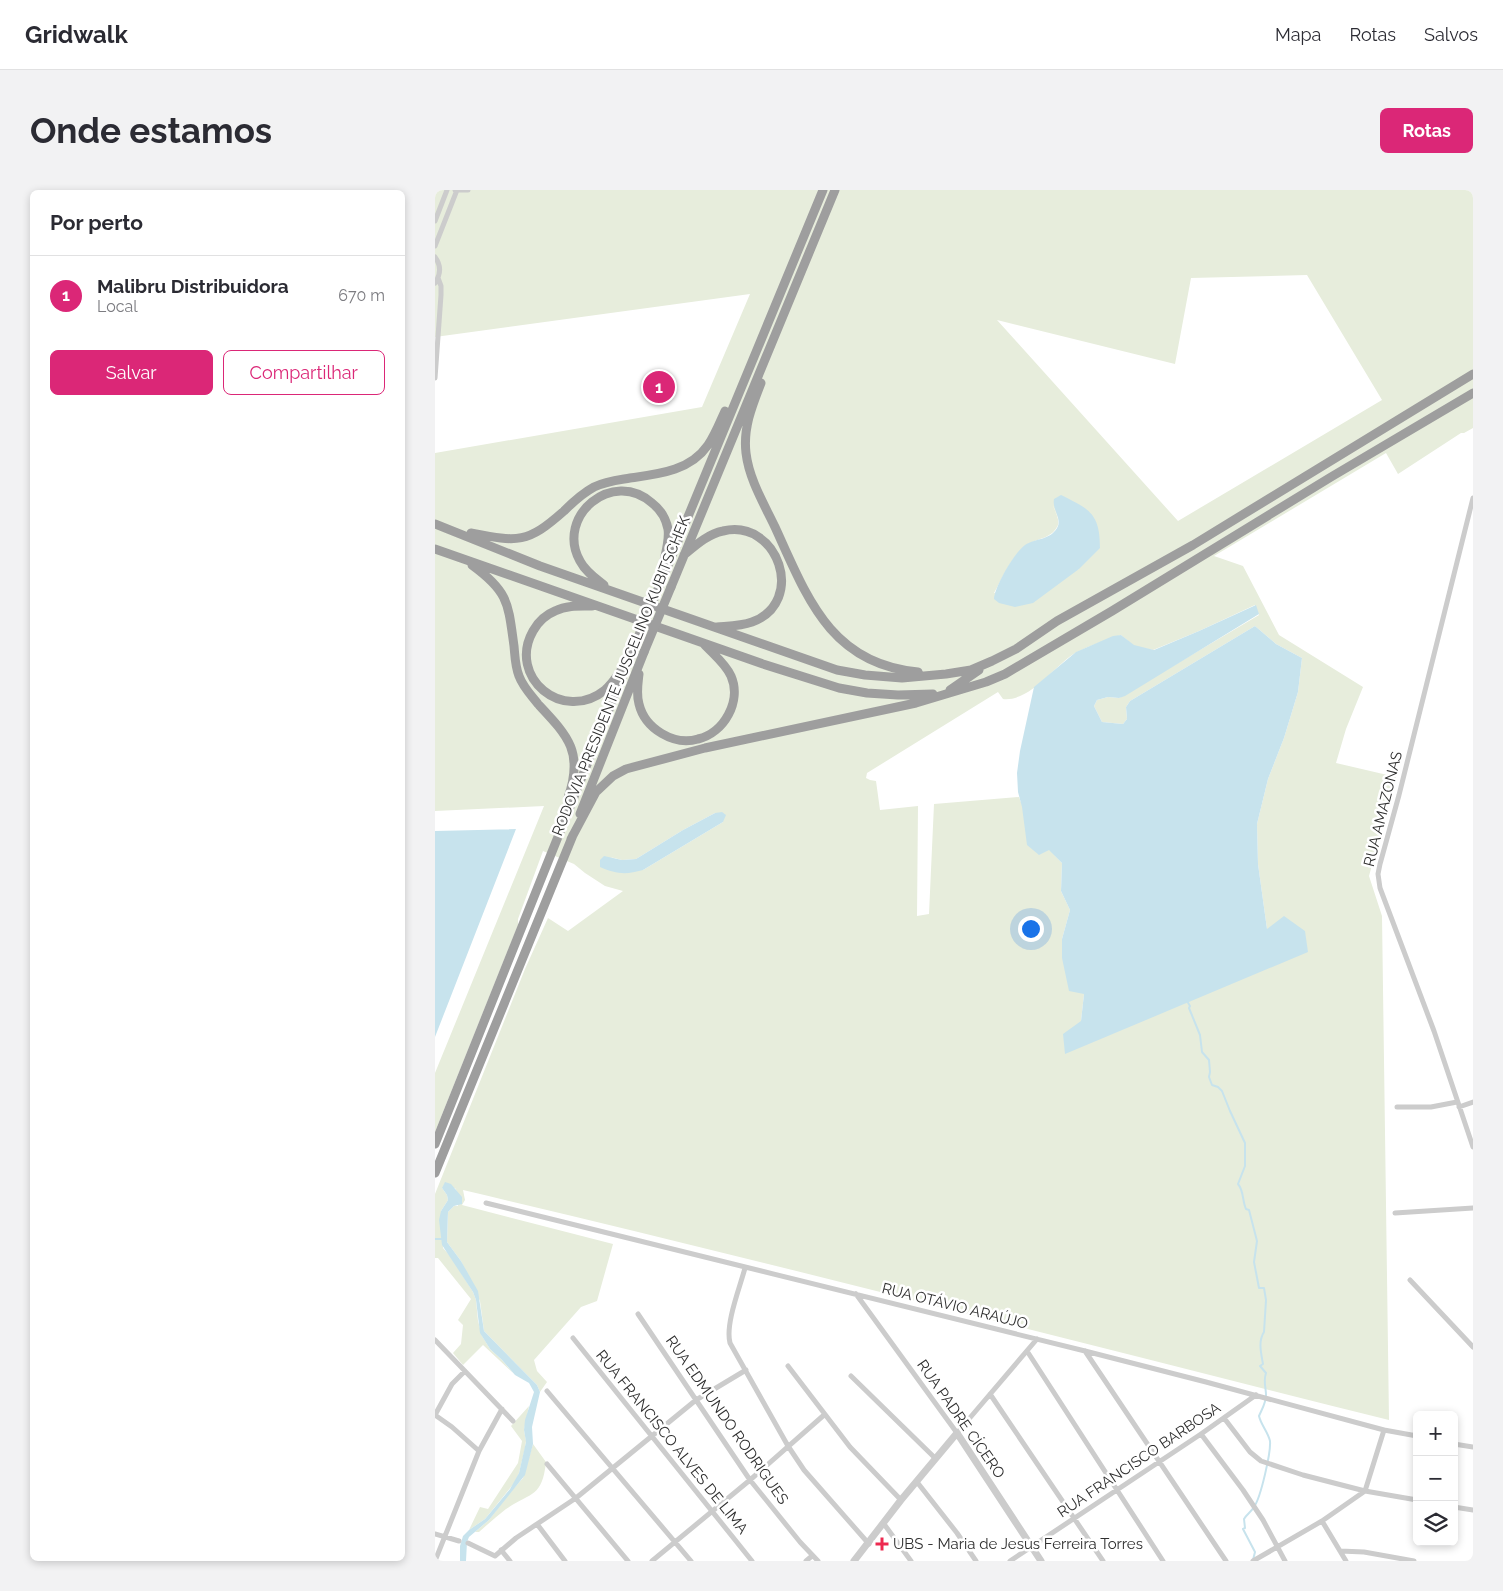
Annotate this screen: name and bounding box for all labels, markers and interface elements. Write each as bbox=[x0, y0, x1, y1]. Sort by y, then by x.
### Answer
text: Gridwalk bbox=[25, 20, 128, 49]
text: Mapa bbox=[1275, 24, 1321, 45]
text: Rotas bbox=[1349, 24, 1396, 45]
text: Salvos bbox=[1424, 24, 1478, 45]
button: Rotas bbox=[1380, 108, 1473, 153]
text: Onde estamos bbox=[30, 110, 272, 151]
text: Por perto bbox=[50, 210, 143, 235]
text: Malibru Distribuidora bbox=[97, 275, 289, 297]
text: 1 bbox=[62, 286, 70, 305]
text: 670 m bbox=[338, 286, 385, 305]
text: Local bbox=[97, 297, 138, 316]
button: Salvar bbox=[50, 350, 213, 395]
button: Compartilhar bbox=[223, 350, 385, 395]
pin: 1 bbox=[643, 368, 675, 406]
street label: RODOVIA PRESIDENTE JUSCELINO KUBITSCHEK bbox=[548, 513, 694, 839]
street label: RUA AMAZONAS bbox=[1360, 749, 1406, 869]
your location bbox=[1018, 916, 1044, 942]
street label: RUA OTÁVIO ARAÚJO bbox=[880, 1279, 1030, 1333]
street label: RUA EDMUNDO RODRIGUES bbox=[662, 1332, 792, 1508]
street label: RUA FRANCISCO ALVES DE LIMA bbox=[592, 1346, 752, 1538]
street label: RUA PADRE CÍCERO bbox=[913, 1356, 1009, 1482]
street label: RUA FRANCISCO BARBOSA bbox=[1054, 1399, 1224, 1521]
map controls bbox=[1413, 1411, 1458, 1546]
button: + bbox=[1413, 1411, 1458, 1456]
button: − bbox=[1413, 1456, 1458, 1501]
button: layers bbox=[1413, 1501, 1458, 1546]
place label: UBS - Maria de Jesus Ferreira Torres bbox=[893, 1535, 1143, 1553]
marker: UBS - Maria de Jesus Ferreira Torres bbox=[875, 1537, 889, 1551]

